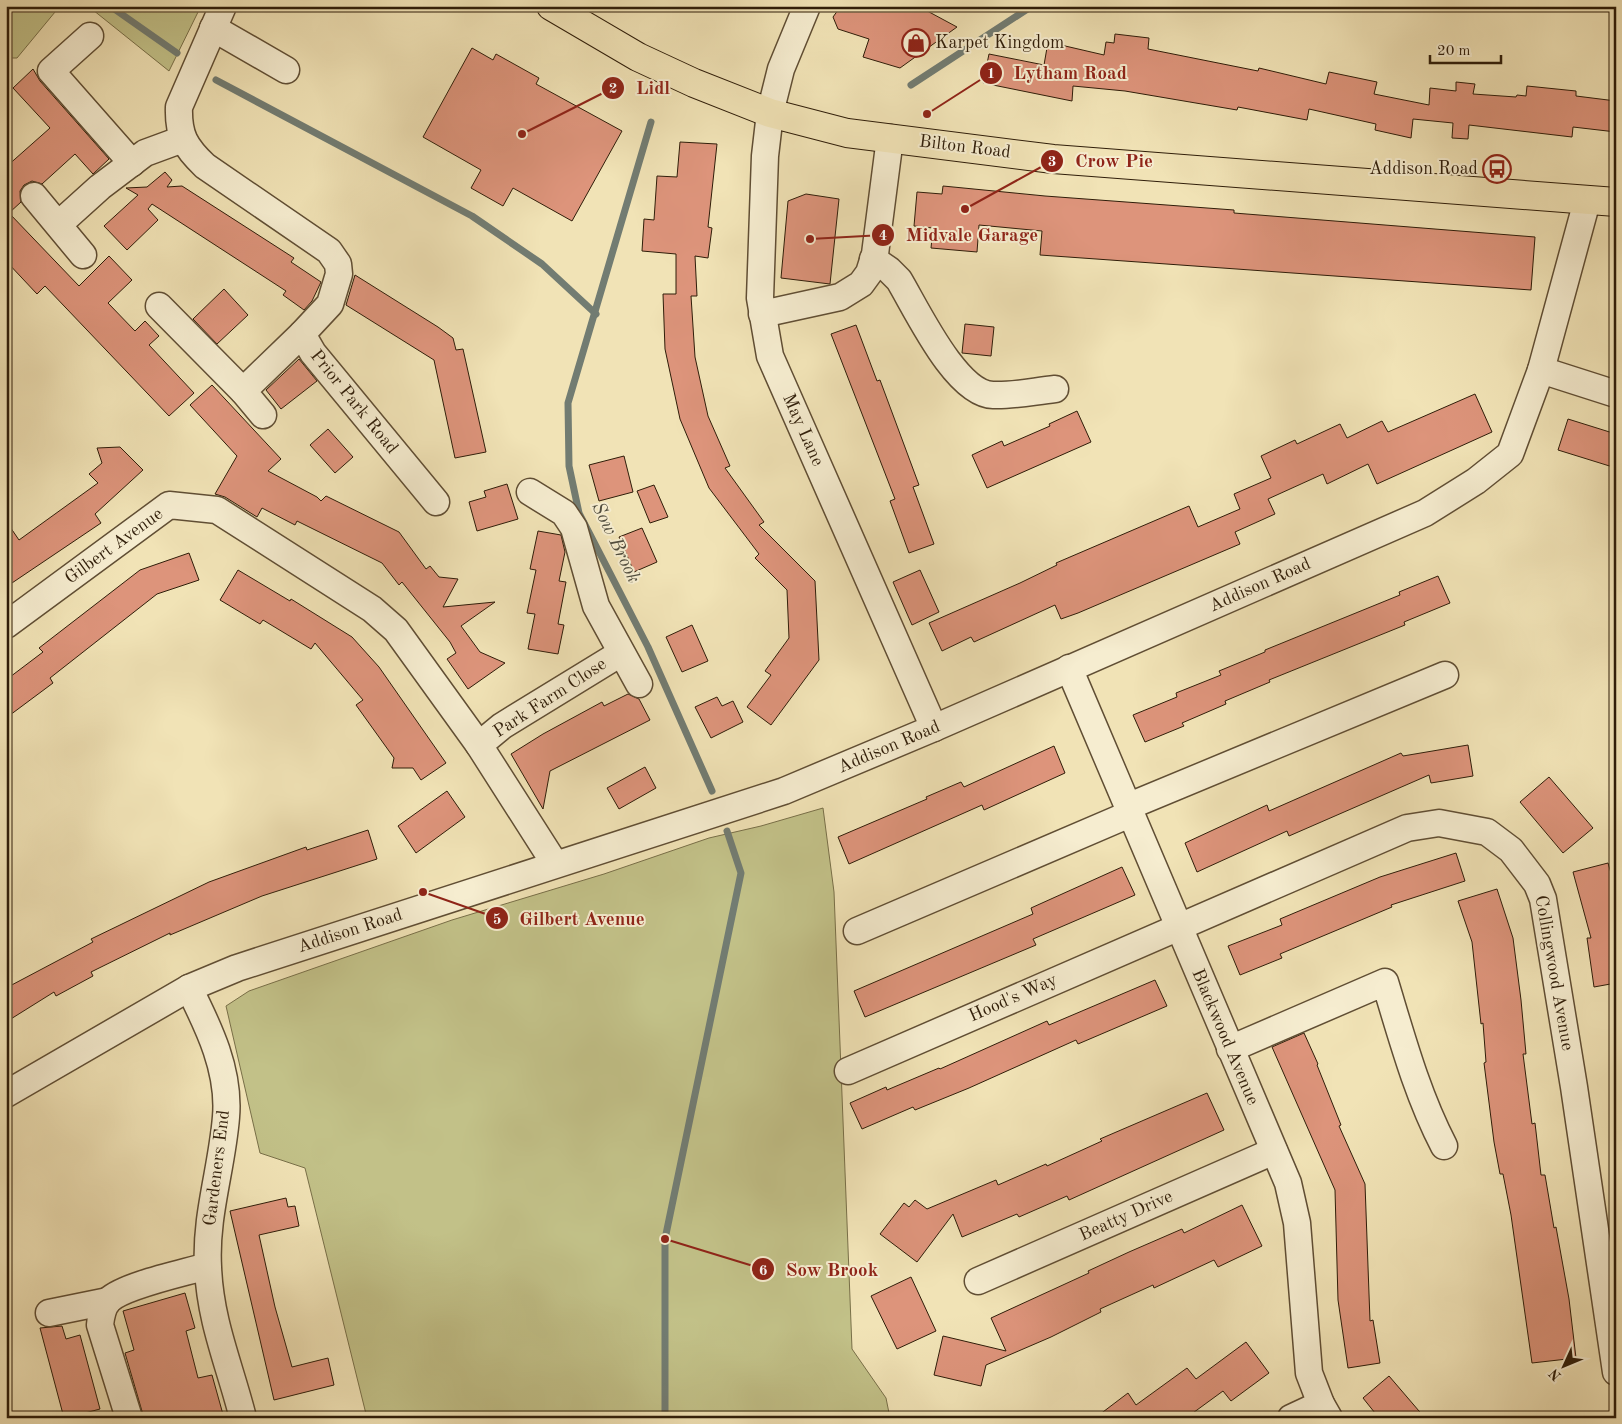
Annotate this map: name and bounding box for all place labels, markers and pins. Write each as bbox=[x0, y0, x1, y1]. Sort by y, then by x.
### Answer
shop icon: Karpet Kingdom bbox=[901, 28, 931, 58]
place label: Karpet Kingdom bbox=[935, 34, 1064, 52]
callout: Lytham Road bbox=[978, 56, 1137, 90]
callout: Lidl bbox=[600, 71, 680, 105]
callout: Crow Pie bbox=[1040, 144, 1163, 178]
bus stop icon: Addison Road bbox=[1482, 154, 1512, 184]
place label: Addison Road bbox=[1369, 160, 1478, 178]
callout: Midvale Garage bbox=[871, 218, 1048, 252]
callout: Gilbert Avenue bbox=[484, 901, 655, 935]
callout: Sow Brook bbox=[751, 1252, 888, 1286]

